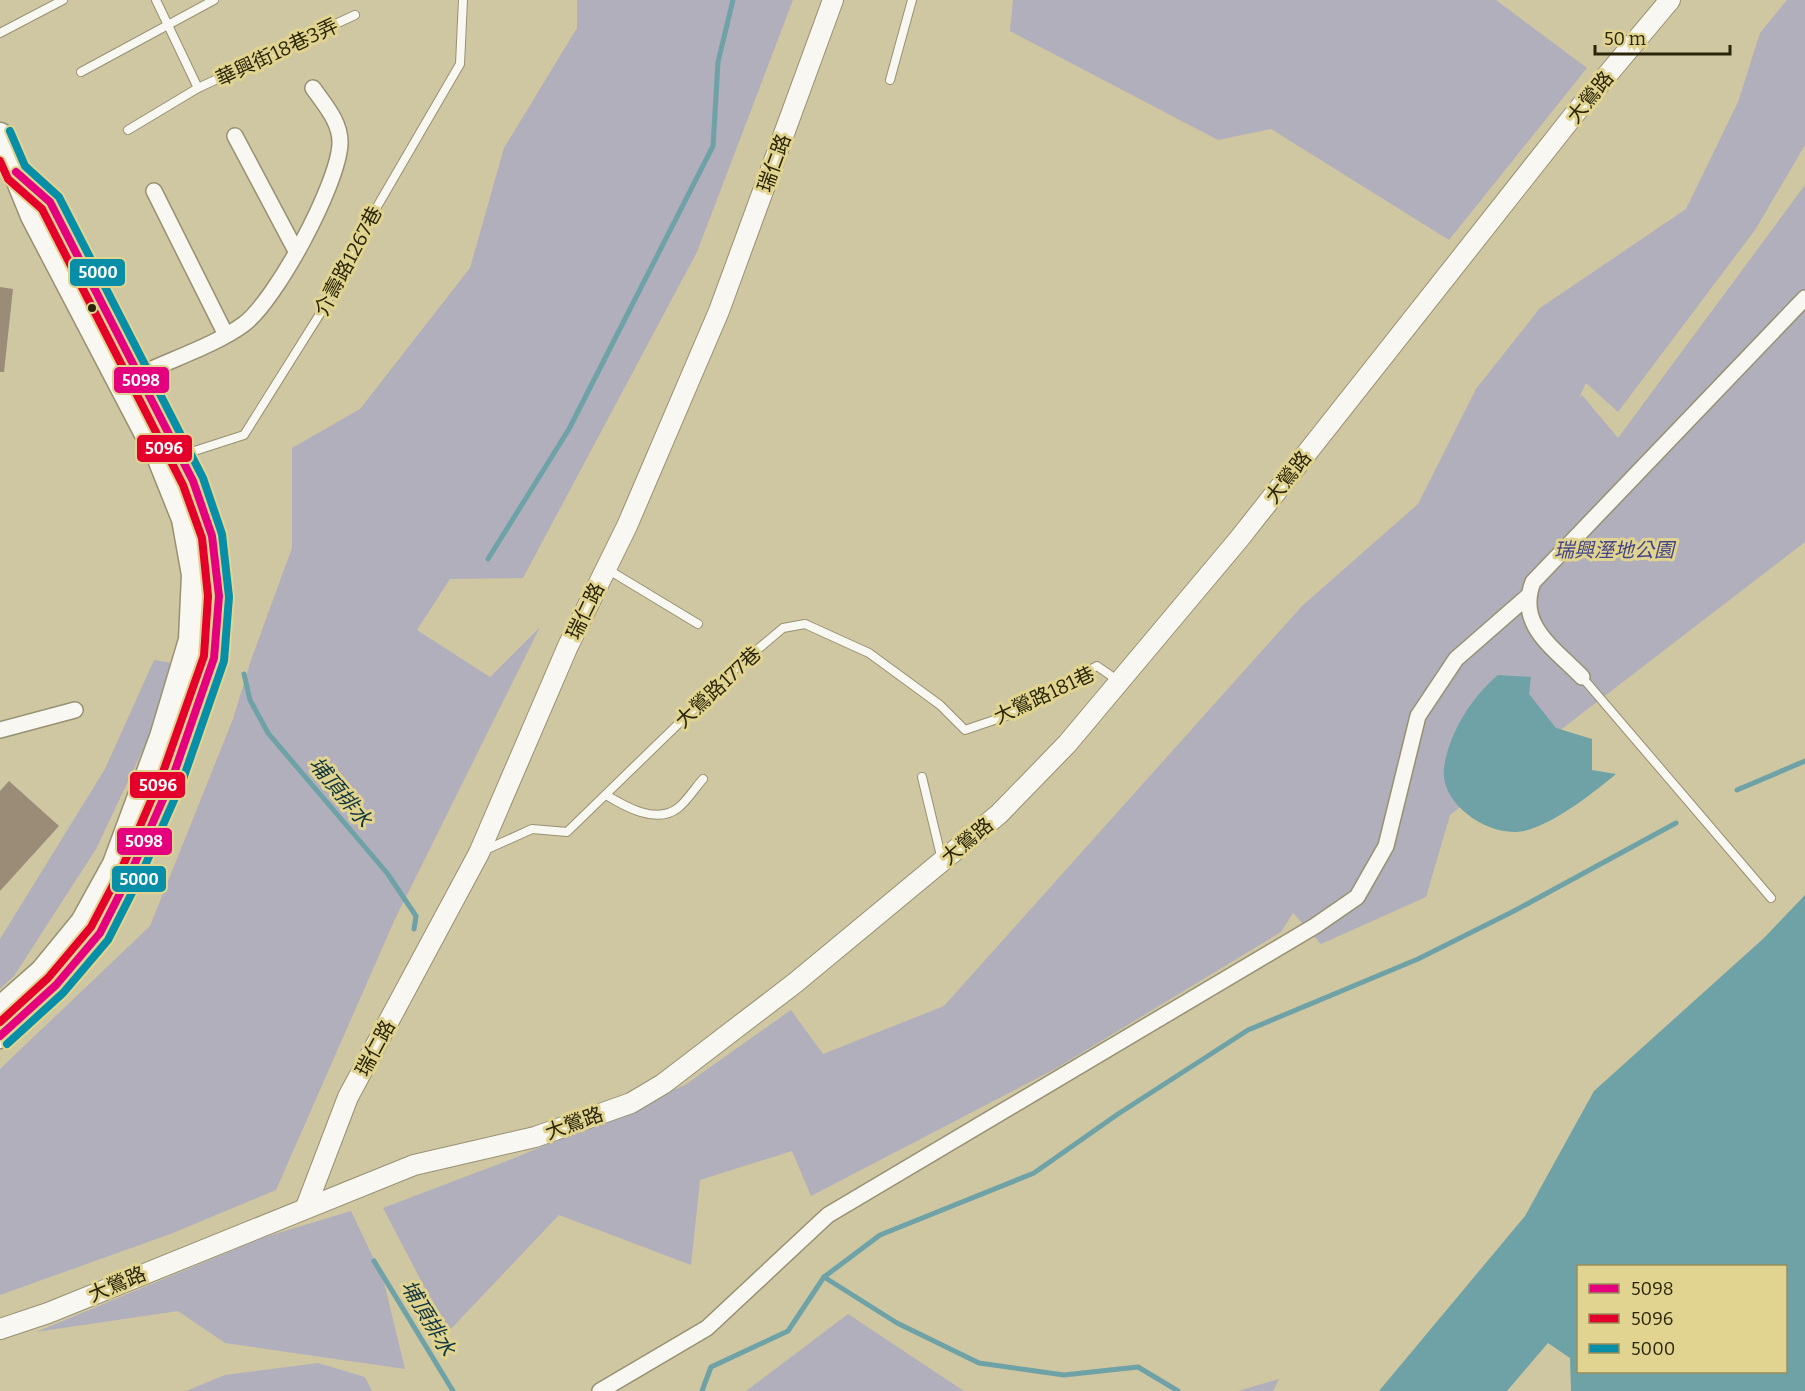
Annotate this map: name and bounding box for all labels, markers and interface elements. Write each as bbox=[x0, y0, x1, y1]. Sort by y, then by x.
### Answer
street label: 華興街18巷3弄 bbox=[212, 13, 342, 91]
scale bar bbox=[1595, 18, 1730, 56]
text: 50 m bbox=[1604, 28, 1646, 50]
street label: 大鶯路 bbox=[1562, 66, 1618, 128]
street label: 瑞仁路 bbox=[752, 131, 796, 195]
street label: 介壽路1267巷 bbox=[309, 202, 387, 320]
line badge: 5000 bbox=[69, 258, 126, 287]
text: 5000 bbox=[78, 263, 118, 282]
unlabelled marker bbox=[86, 302, 98, 314]
line badge: 5098 bbox=[113, 366, 170, 394]
text: 5098 bbox=[122, 371, 160, 390]
line badge: 5096 bbox=[136, 434, 193, 463]
text: 5096 bbox=[145, 439, 183, 458]
street label: 大鶯路 bbox=[1260, 446, 1316, 508]
park label: 瑞興溼地公園 bbox=[1554, 538, 1677, 562]
street label: 瑞仁路 bbox=[561, 579, 609, 643]
street label: 大鶯路177巷 bbox=[670, 641, 766, 733]
street label: 大鶯路181巷 bbox=[990, 661, 1098, 729]
water label: 埔頂排水 bbox=[303, 751, 378, 833]
line badge: 5096 bbox=[129, 771, 186, 799]
text: 5096 bbox=[139, 776, 177, 795]
street label: 大鶯路 bbox=[936, 813, 998, 869]
line badge: 5098 bbox=[116, 827, 173, 856]
text: 5098 bbox=[125, 832, 163, 851]
line badge: 5000 bbox=[111, 865, 167, 893]
text: 5000 bbox=[119, 870, 159, 889]
street label: 瑞仁路 bbox=[350, 1016, 400, 1080]
street label: 大鶯路 bbox=[542, 1101, 606, 1145]
street label: 大鶯路 bbox=[85, 1261, 149, 1307]
legend bbox=[1577, 1265, 1787, 1373]
water label: 埔頂排水 bbox=[395, 1275, 461, 1362]
text: 5098 bbox=[1631, 1278, 1674, 1300]
text: 5096 bbox=[1631, 1308, 1673, 1330]
text: 5000 bbox=[1631, 1338, 1675, 1360]

